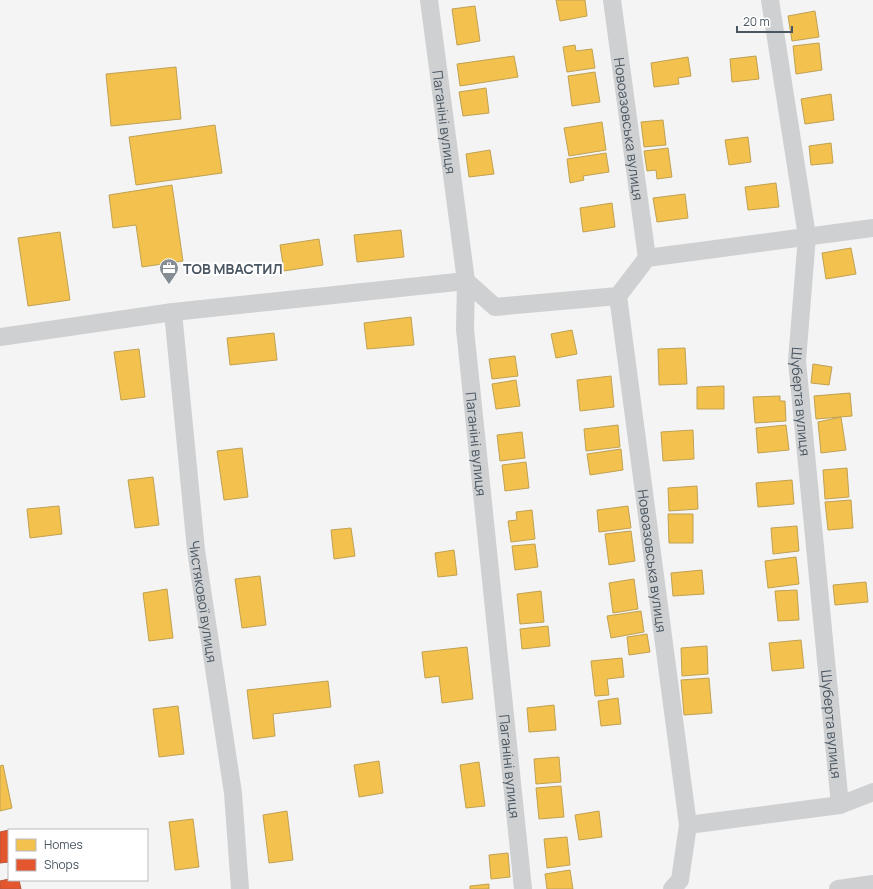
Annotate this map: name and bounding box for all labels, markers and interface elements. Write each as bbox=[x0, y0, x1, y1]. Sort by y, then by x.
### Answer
scale bar bbox=[737, 8, 792, 34]
text: 20 m bbox=[743, 13, 770, 30]
street label: Новоазовська вулиця bbox=[610, 56, 649, 202]
street label: Паганіні вулиця bbox=[429, 69, 461, 175]
office icon: ТОВ МВАСТИЛ bbox=[158, 257, 180, 285]
place label: ТОВ МВАСТИЛ bbox=[183, 259, 283, 278]
street label: Шуберта вулиця bbox=[787, 346, 816, 457]
street label: Паганіні вулиця bbox=[462, 391, 492, 497]
street label: Новоазовська вулиця bbox=[634, 488, 672, 633]
street label: Чистякової вулиця bbox=[186, 539, 222, 664]
street label: Шуберта вулиця bbox=[817, 669, 847, 779]
street label: Паганіні вулиця bbox=[495, 713, 525, 819]
legend bbox=[8, 829, 148, 881]
text: Homes bbox=[44, 836, 83, 853]
text: Shops bbox=[44, 856, 79, 873]

